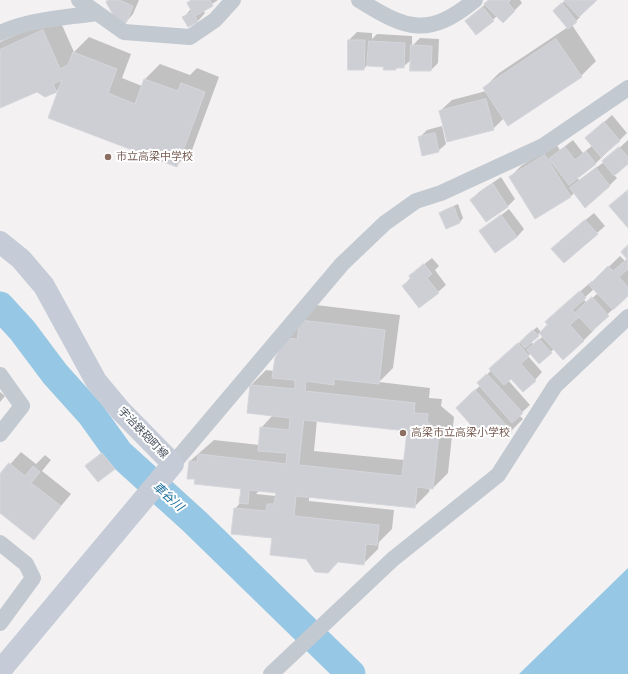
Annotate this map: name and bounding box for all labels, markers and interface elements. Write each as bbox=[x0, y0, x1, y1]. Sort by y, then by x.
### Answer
place label: 市立高梁中学校 bbox=[116, 150, 193, 164]
marker: 市立高梁中学校 bbox=[103, 152, 113, 162]
street label: 宇治鉄砲町線 bbox=[115, 405, 171, 461]
place label: 高梁市立高梁小学校 bbox=[411, 426, 510, 440]
marker: 高梁市立高梁小学校 bbox=[398, 428, 408, 438]
water label: 車谷川 bbox=[150, 480, 186, 514]

